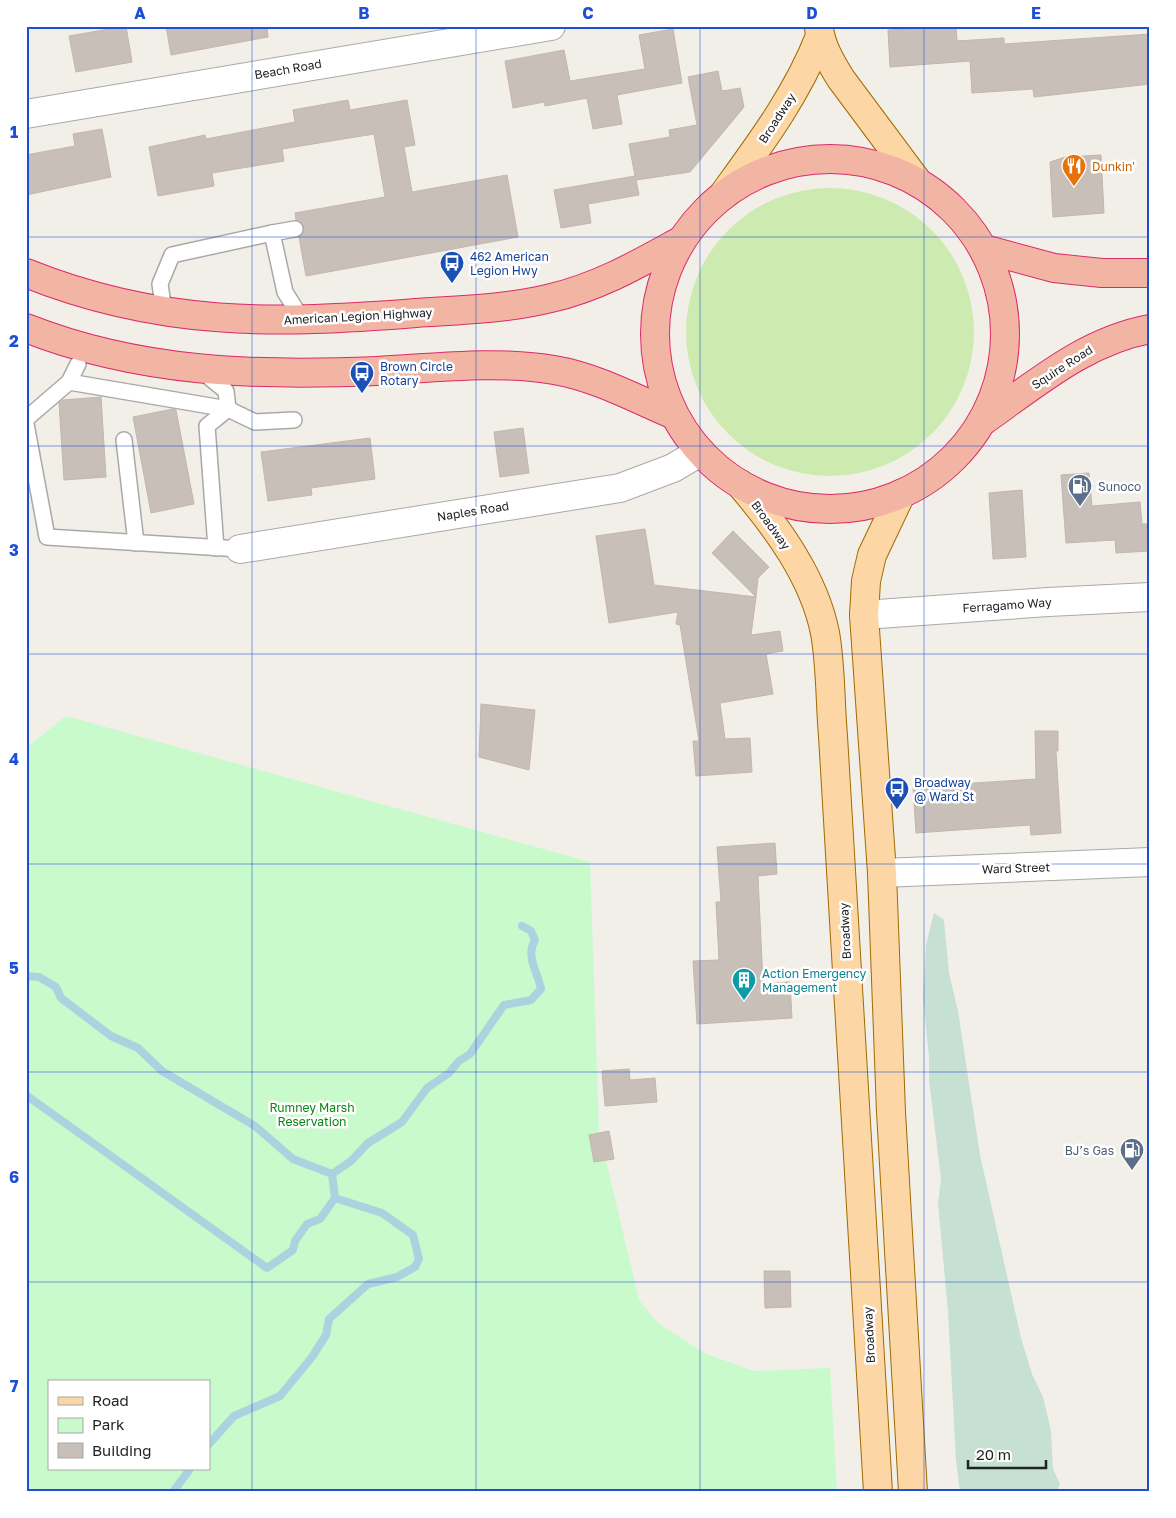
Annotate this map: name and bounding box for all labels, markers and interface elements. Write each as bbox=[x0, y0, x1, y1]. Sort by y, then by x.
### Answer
text: A bbox=[134, 3, 146, 23]
text: B bbox=[358, 3, 370, 23]
text: C bbox=[582, 3, 594, 23]
text: D bbox=[806, 3, 818, 23]
text: E bbox=[1031, 3, 1041, 23]
street label: Beach Road bbox=[253, 56, 323, 82]
street label: Broadway bbox=[755, 90, 799, 146]
text: 1 bbox=[10, 122, 18, 142]
restaurant icon: Dunkin' bbox=[1061, 153, 1087, 187]
place label: Dunkin' bbox=[1092, 159, 1135, 174]
place label: 462 American Legion Hwy bbox=[470, 249, 549, 278]
bus stop icon: 462 American Legion Hwy bbox=[439, 250, 465, 284]
street label: American Legion Highway bbox=[283, 305, 433, 327]
text: 2 bbox=[9, 331, 19, 351]
street label: Squire Road bbox=[1029, 342, 1095, 392]
place label: Brown Circle Rotary bbox=[380, 359, 453, 388]
bus stop icon: Brown Circle Rotary bbox=[349, 360, 375, 394]
fuel station icon: Sunoco bbox=[1067, 473, 1093, 507]
place label: Sunoco bbox=[1098, 479, 1141, 494]
street label: Naples Road bbox=[436, 498, 510, 524]
street label: Broadway bbox=[748, 498, 794, 553]
text: 3 bbox=[9, 540, 19, 560]
street label: Ferragamo Way bbox=[962, 594, 1052, 616]
text: 4 bbox=[9, 749, 19, 769]
place label: Broadway @ Ward St bbox=[914, 775, 974, 804]
bus stop icon: Broadway @ Ward St bbox=[884, 776, 910, 810]
street label: Ward Street bbox=[982, 859, 1051, 877]
street label: Broadway bbox=[836, 902, 854, 960]
text: 5 bbox=[9, 958, 19, 978]
place label: Action Emergency Management bbox=[762, 966, 867, 995]
building icon: Action Emergency Management bbox=[731, 967, 757, 1001]
park label: Rumney Marsh Reservation bbox=[269, 1100, 355, 1129]
fuel station icon: BJ’s Gas bbox=[1119, 1137, 1145, 1171]
place label: BJ’s Gas bbox=[1065, 1143, 1114, 1158]
text: 6 bbox=[9, 1167, 19, 1187]
street label: Broadway bbox=[860, 1306, 878, 1364]
text: 7 bbox=[10, 1376, 19, 1396]
legend bbox=[48, 1380, 210, 1470]
text: Road bbox=[92, 1391, 129, 1409]
text: Park bbox=[92, 1415, 125, 1433]
scale bar bbox=[968, 1438, 1046, 1470]
text: Building bbox=[92, 1441, 152, 1459]
text: 20 m bbox=[976, 1445, 1011, 1463]

